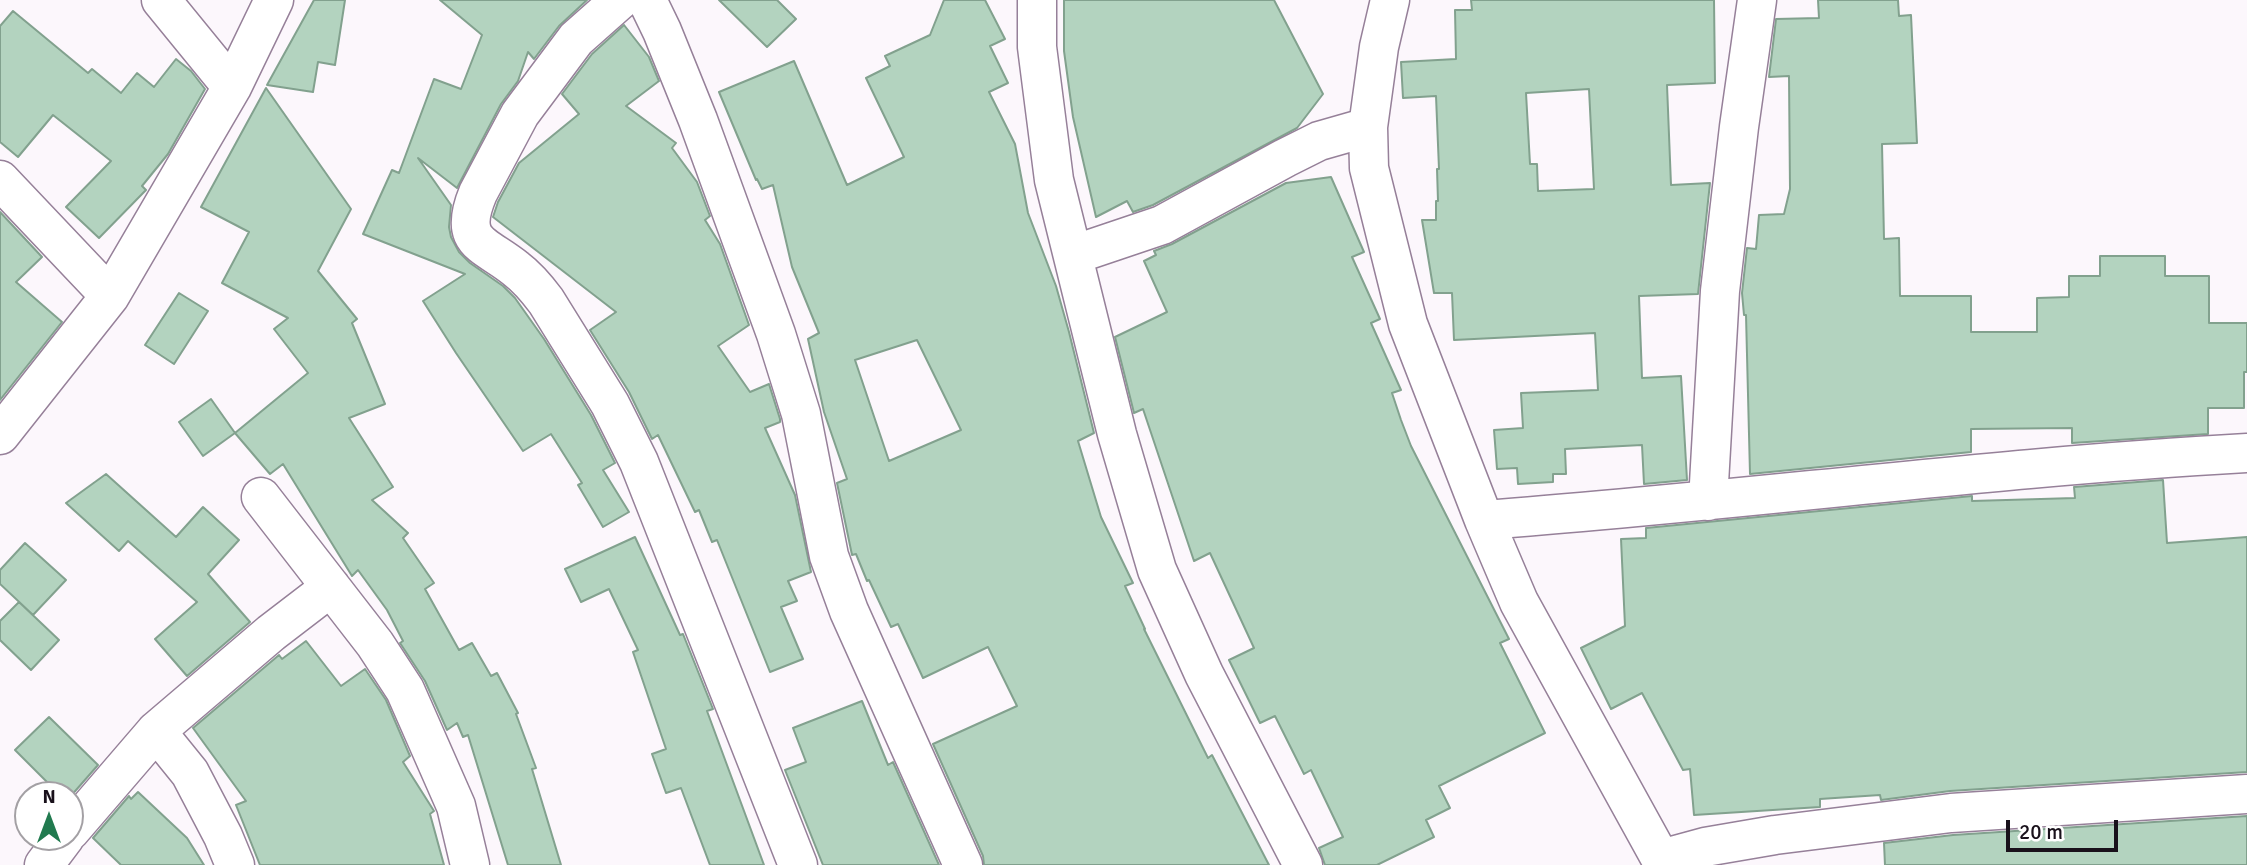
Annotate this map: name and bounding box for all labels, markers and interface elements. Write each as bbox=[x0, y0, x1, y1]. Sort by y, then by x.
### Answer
north arrow bbox=[14, 781, 84, 851]
text: N bbox=[42, 785, 56, 809]
scale bar bbox=[2009, 806, 2121, 850]
text: 20 m bbox=[2019, 819, 2063, 845]

